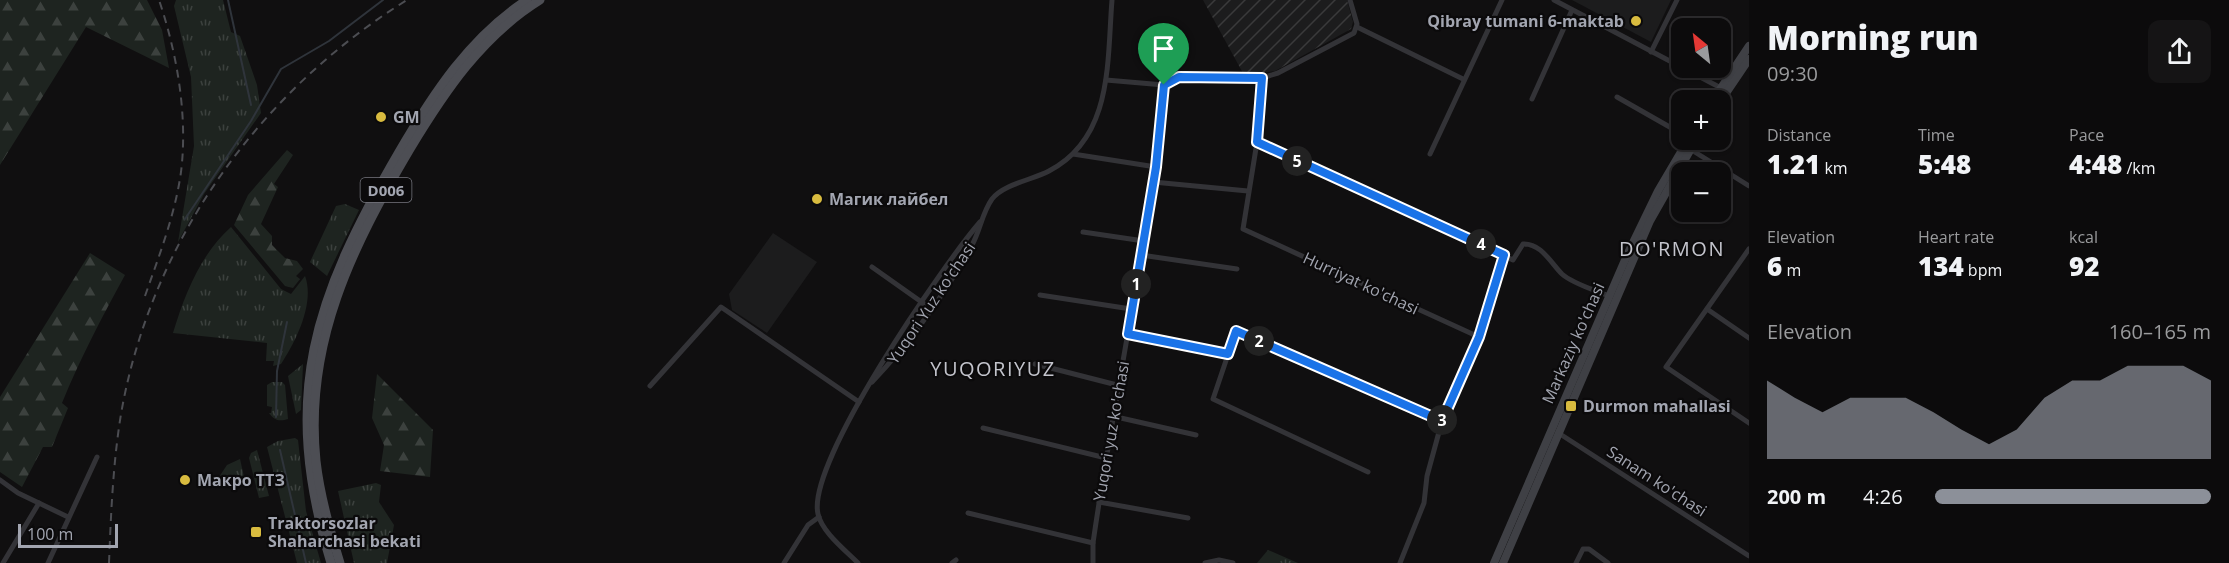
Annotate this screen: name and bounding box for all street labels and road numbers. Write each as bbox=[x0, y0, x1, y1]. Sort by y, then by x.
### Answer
road number: D006 bbox=[360, 178, 412, 202]
street label: Yuqori Yuz ko'chasi bbox=[882, 238, 980, 368]
street label: Hurriyat ko'chasi bbox=[1300, 247, 1422, 319]
street label: Markaziy ko'chasi bbox=[1536, 279, 1610, 407]
street label: Yuqori yuz ko'chasi bbox=[1088, 359, 1134, 503]
street label: Sanam ko'chasi bbox=[1603, 440, 1711, 522]

